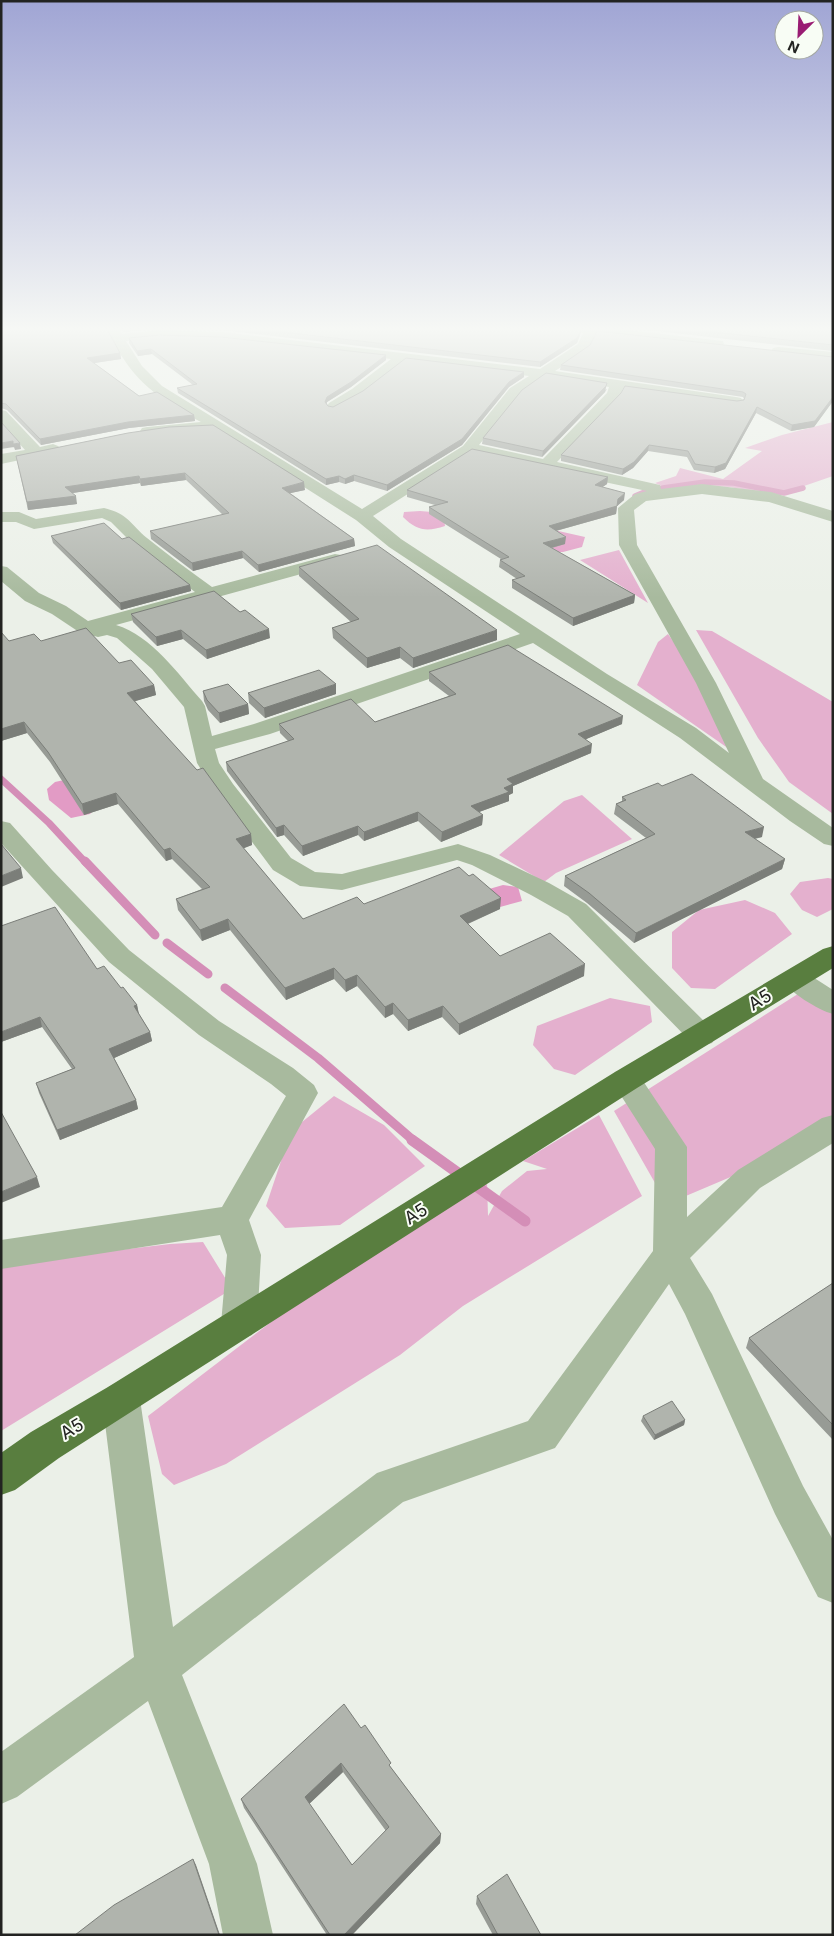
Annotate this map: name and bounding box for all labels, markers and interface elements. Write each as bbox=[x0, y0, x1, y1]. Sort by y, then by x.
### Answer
north arrow bbox=[774, 10, 824, 60]
text: N bbox=[785, 37, 802, 57]
street label: A5 bbox=[744, 985, 775, 1015]
street label: A5 bbox=[400, 1198, 431, 1229]
street label: A5 bbox=[56, 1414, 87, 1444]

